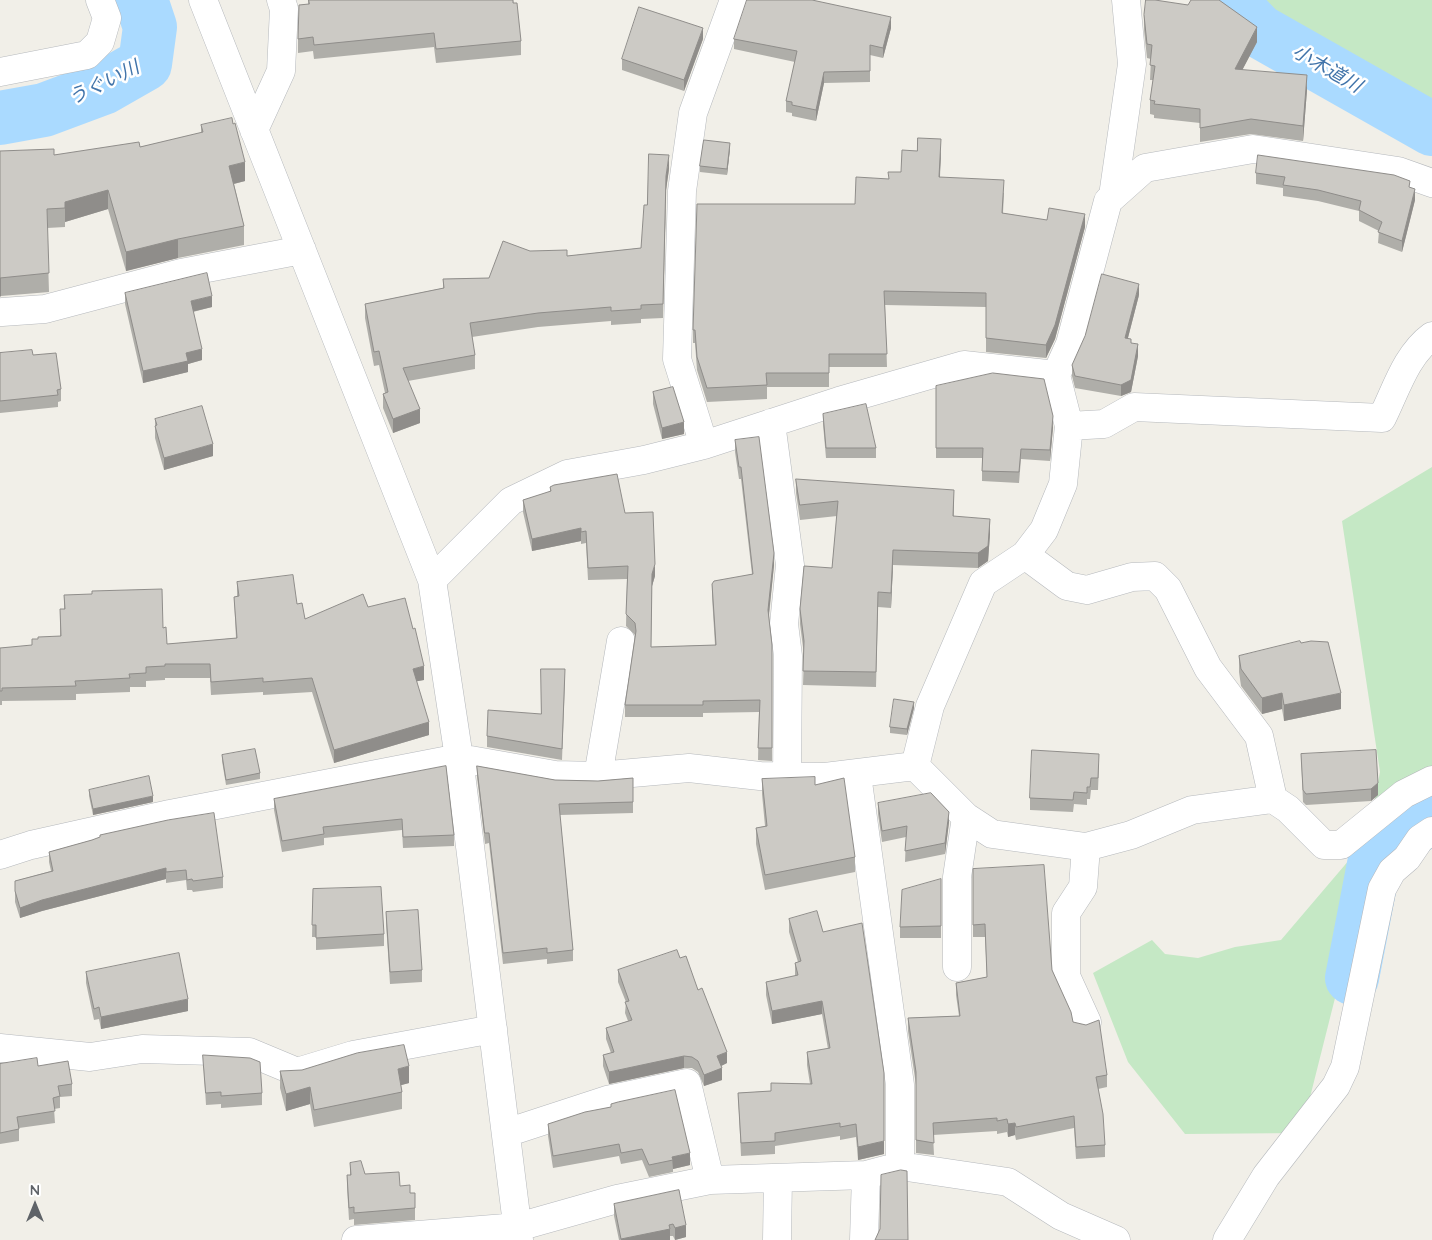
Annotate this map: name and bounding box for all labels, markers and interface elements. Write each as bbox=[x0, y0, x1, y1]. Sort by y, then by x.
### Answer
water label: 小木道川 bbox=[1288, 40, 1366, 98]
water label: うぐい川 bbox=[65, 56, 143, 110]
north arrow bbox=[10, 1180, 60, 1230]
text: N bbox=[30, 1181, 40, 1199]

